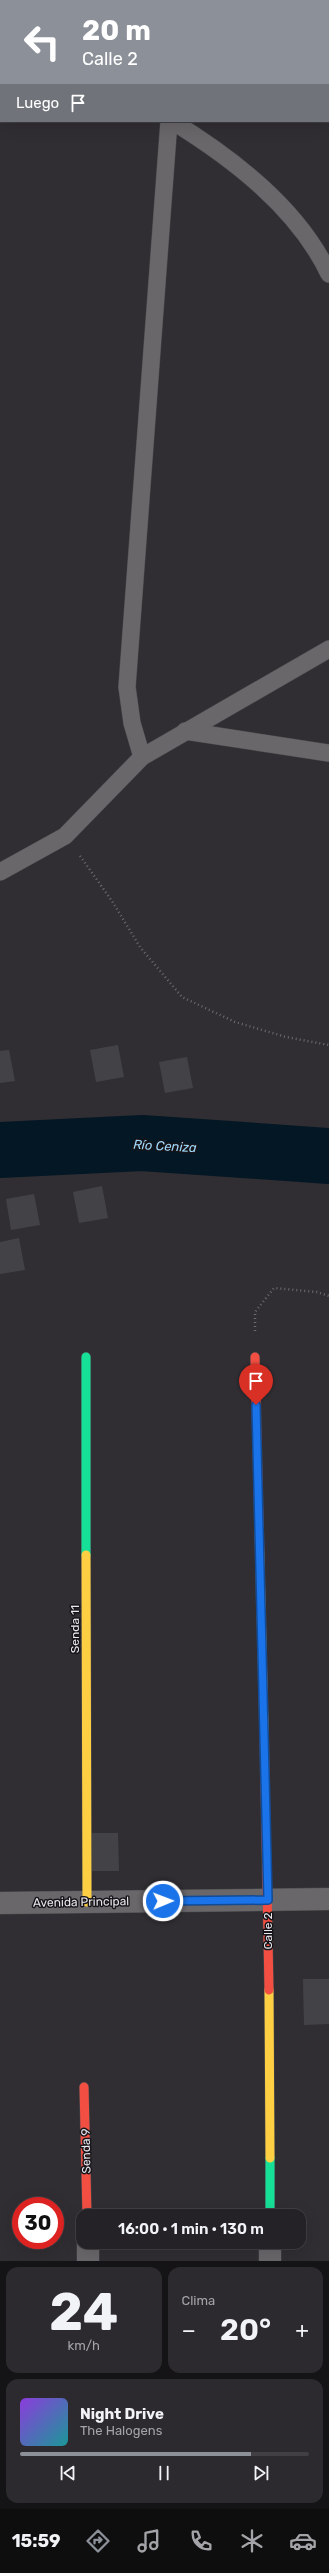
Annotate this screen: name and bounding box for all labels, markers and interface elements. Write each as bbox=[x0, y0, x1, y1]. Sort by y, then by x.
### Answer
text: 20 m bbox=[82, 14, 151, 47]
icon: left bbox=[16, 16, 68, 68]
text: Calle 2 bbox=[82, 48, 138, 70]
icon: arrive bbox=[67, 92, 89, 114]
text: Luego bbox=[16, 94, 59, 112]
water label: Río Ceniza bbox=[133, 1137, 197, 1155]
pin bbox=[239, 1364, 273, 1405]
icon: arrive bbox=[245, 1370, 267, 1392]
street label: Senda 11 bbox=[68, 1605, 82, 1653]
position arrow bbox=[142, 1880, 184, 1922]
street label: Avenida Principal bbox=[33, 1894, 129, 1910]
street label: Calle 2 bbox=[261, 1912, 275, 1950]
street label: Senda 9 bbox=[79, 2128, 93, 2174]
speed limit sign: 30 bbox=[12, 2197, 64, 2249]
text: 16:00 · 1 min · 130 m bbox=[118, 2220, 264, 2238]
text: 24 bbox=[49, 2281, 118, 2343]
text: Clima bbox=[182, 2293, 215, 2308]
text: 20° bbox=[220, 2312, 271, 2348]
text: − bbox=[182, 2317, 196, 2344]
text: + bbox=[295, 2317, 309, 2344]
text: km/h bbox=[68, 2338, 100, 2353]
text: Night Drive bbox=[80, 2405, 164, 2423]
text: The Halogens bbox=[80, 2423, 162, 2438]
icon: previous bbox=[57, 2462, 79, 2484]
icon: pause bbox=[153, 2462, 175, 2484]
icon: next bbox=[250, 2462, 272, 2484]
icon: directions bbox=[84, 2527, 112, 2555]
icon: music bbox=[135, 2527, 163, 2555]
icon: phone bbox=[187, 2527, 215, 2555]
icon: climate bbox=[238, 2527, 266, 2555]
icon: car bbox=[289, 2527, 317, 2555]
text: 15:59 bbox=[12, 2530, 61, 2552]

